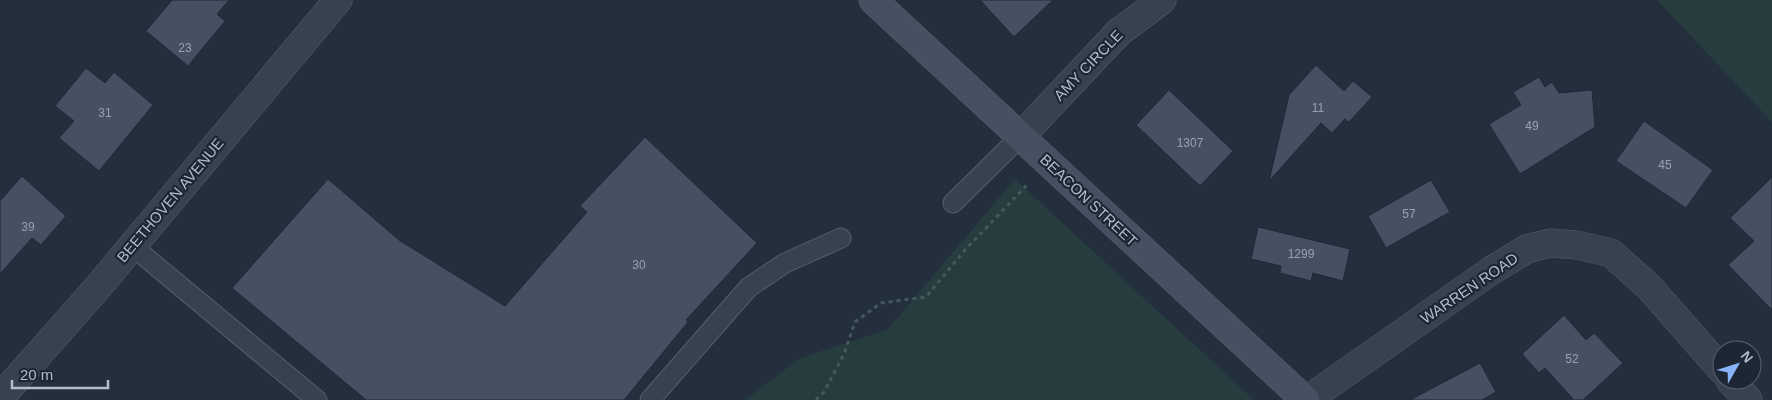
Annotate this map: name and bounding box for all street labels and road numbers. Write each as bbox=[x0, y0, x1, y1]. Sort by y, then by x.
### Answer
street label: AMY CIRCLE bbox=[1050, 26, 1126, 104]
street label: BEETHOVEN AVENUE bbox=[113, 135, 227, 265]
street label: BEACON STREET bbox=[1037, 151, 1141, 249]
street label: WARREN ROAD bbox=[1417, 249, 1521, 327]

